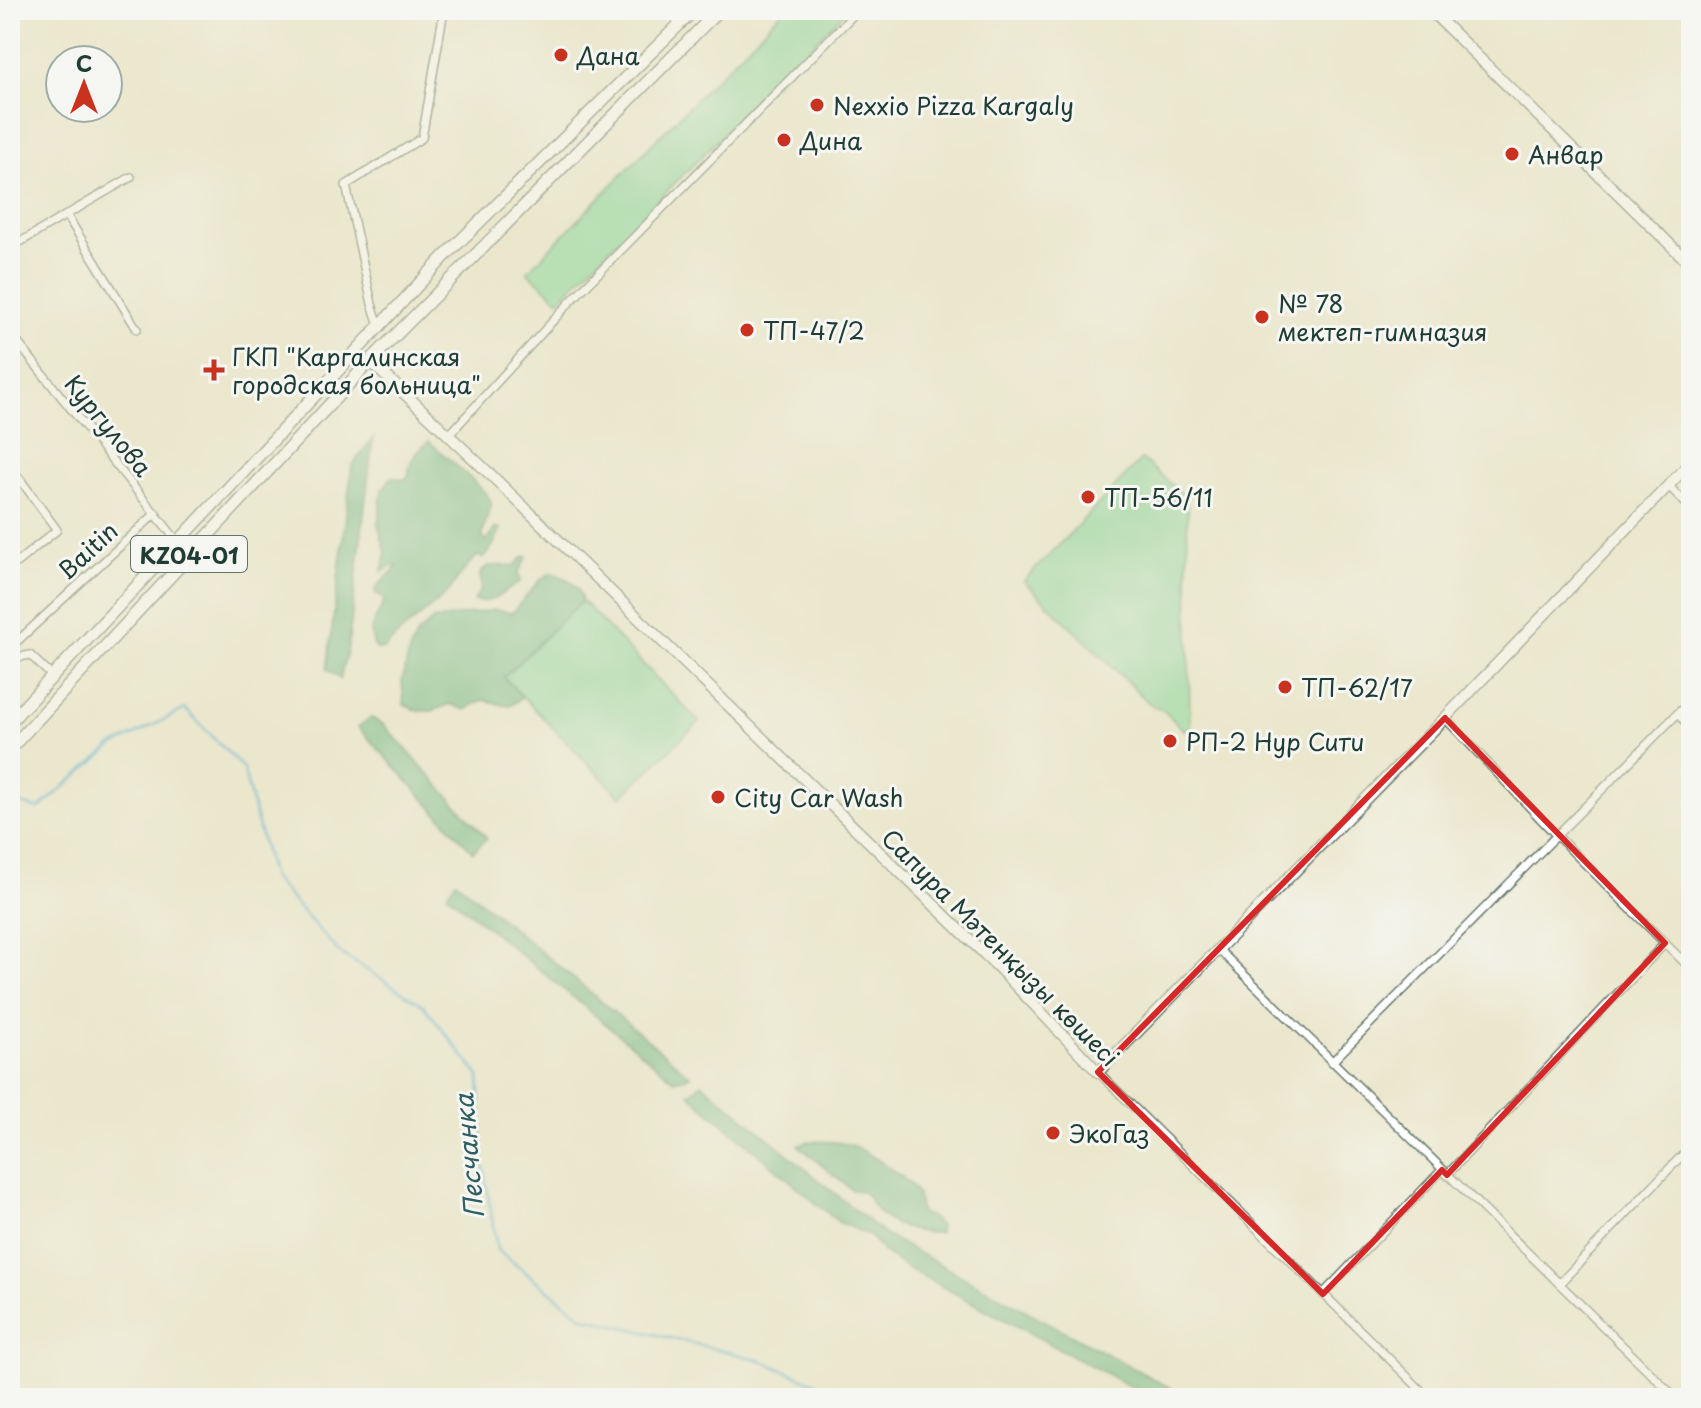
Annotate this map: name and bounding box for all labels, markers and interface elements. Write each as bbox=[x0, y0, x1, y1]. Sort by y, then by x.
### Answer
place label: Дана bbox=[576, 37, 640, 73]
north arrow bbox=[44, 44, 124, 124]
text: С bbox=[76, 46, 92, 79]
marker: Дана bbox=[552, 46, 570, 64]
place label: Nexxio Pizza Kargaly bbox=[833, 87, 1074, 123]
marker: Nexxio Pizza Kargaly bbox=[808, 96, 826, 114]
place label: Дина bbox=[799, 122, 862, 158]
marker: Дина bbox=[775, 131, 793, 149]
place label: Анвар bbox=[1528, 136, 1604, 172]
marker: Анвар bbox=[1503, 145, 1521, 163]
place label: № 78 мектеп-гимназия bbox=[1278, 285, 1488, 349]
marker: № 78 мектеп-гимназия bbox=[1253, 308, 1271, 326]
place label: ТП-47/2 bbox=[763, 312, 865, 348]
marker: ТП-47/2 bbox=[738, 321, 756, 339]
place label: ГКП "Каргалинская городская больница" bbox=[232, 338, 481, 402]
marker: ГКП "Каргалинская городская больница" bbox=[203, 359, 225, 381]
street label: Кургулова bbox=[57, 366, 161, 484]
place label: ТП-56/11 bbox=[1104, 479, 1213, 515]
marker: ТП-56/11 bbox=[1079, 488, 1097, 506]
street label: Baitin bbox=[49, 513, 125, 587]
road number: KZ04-01 bbox=[131, 536, 247, 572]
place label: ТП-62/17 bbox=[1301, 669, 1413, 705]
marker: ТП-62/17 bbox=[1276, 678, 1294, 696]
place label: РП-2 Нур Сити bbox=[1186, 723, 1365, 759]
marker: РП-2 Нур Сити bbox=[1161, 732, 1179, 750]
place label: City Car Wash bbox=[734, 779, 904, 815]
marker: City Car Wash bbox=[709, 788, 727, 806]
street label: Сапура Мәтенқызы көшесі bbox=[874, 820, 1128, 1074]
water label: Песчанка bbox=[443, 1091, 493, 1220]
place label: ЭкоГаз bbox=[1069, 1115, 1149, 1151]
marker: ЭкоГаз bbox=[1044, 1124, 1062, 1142]

